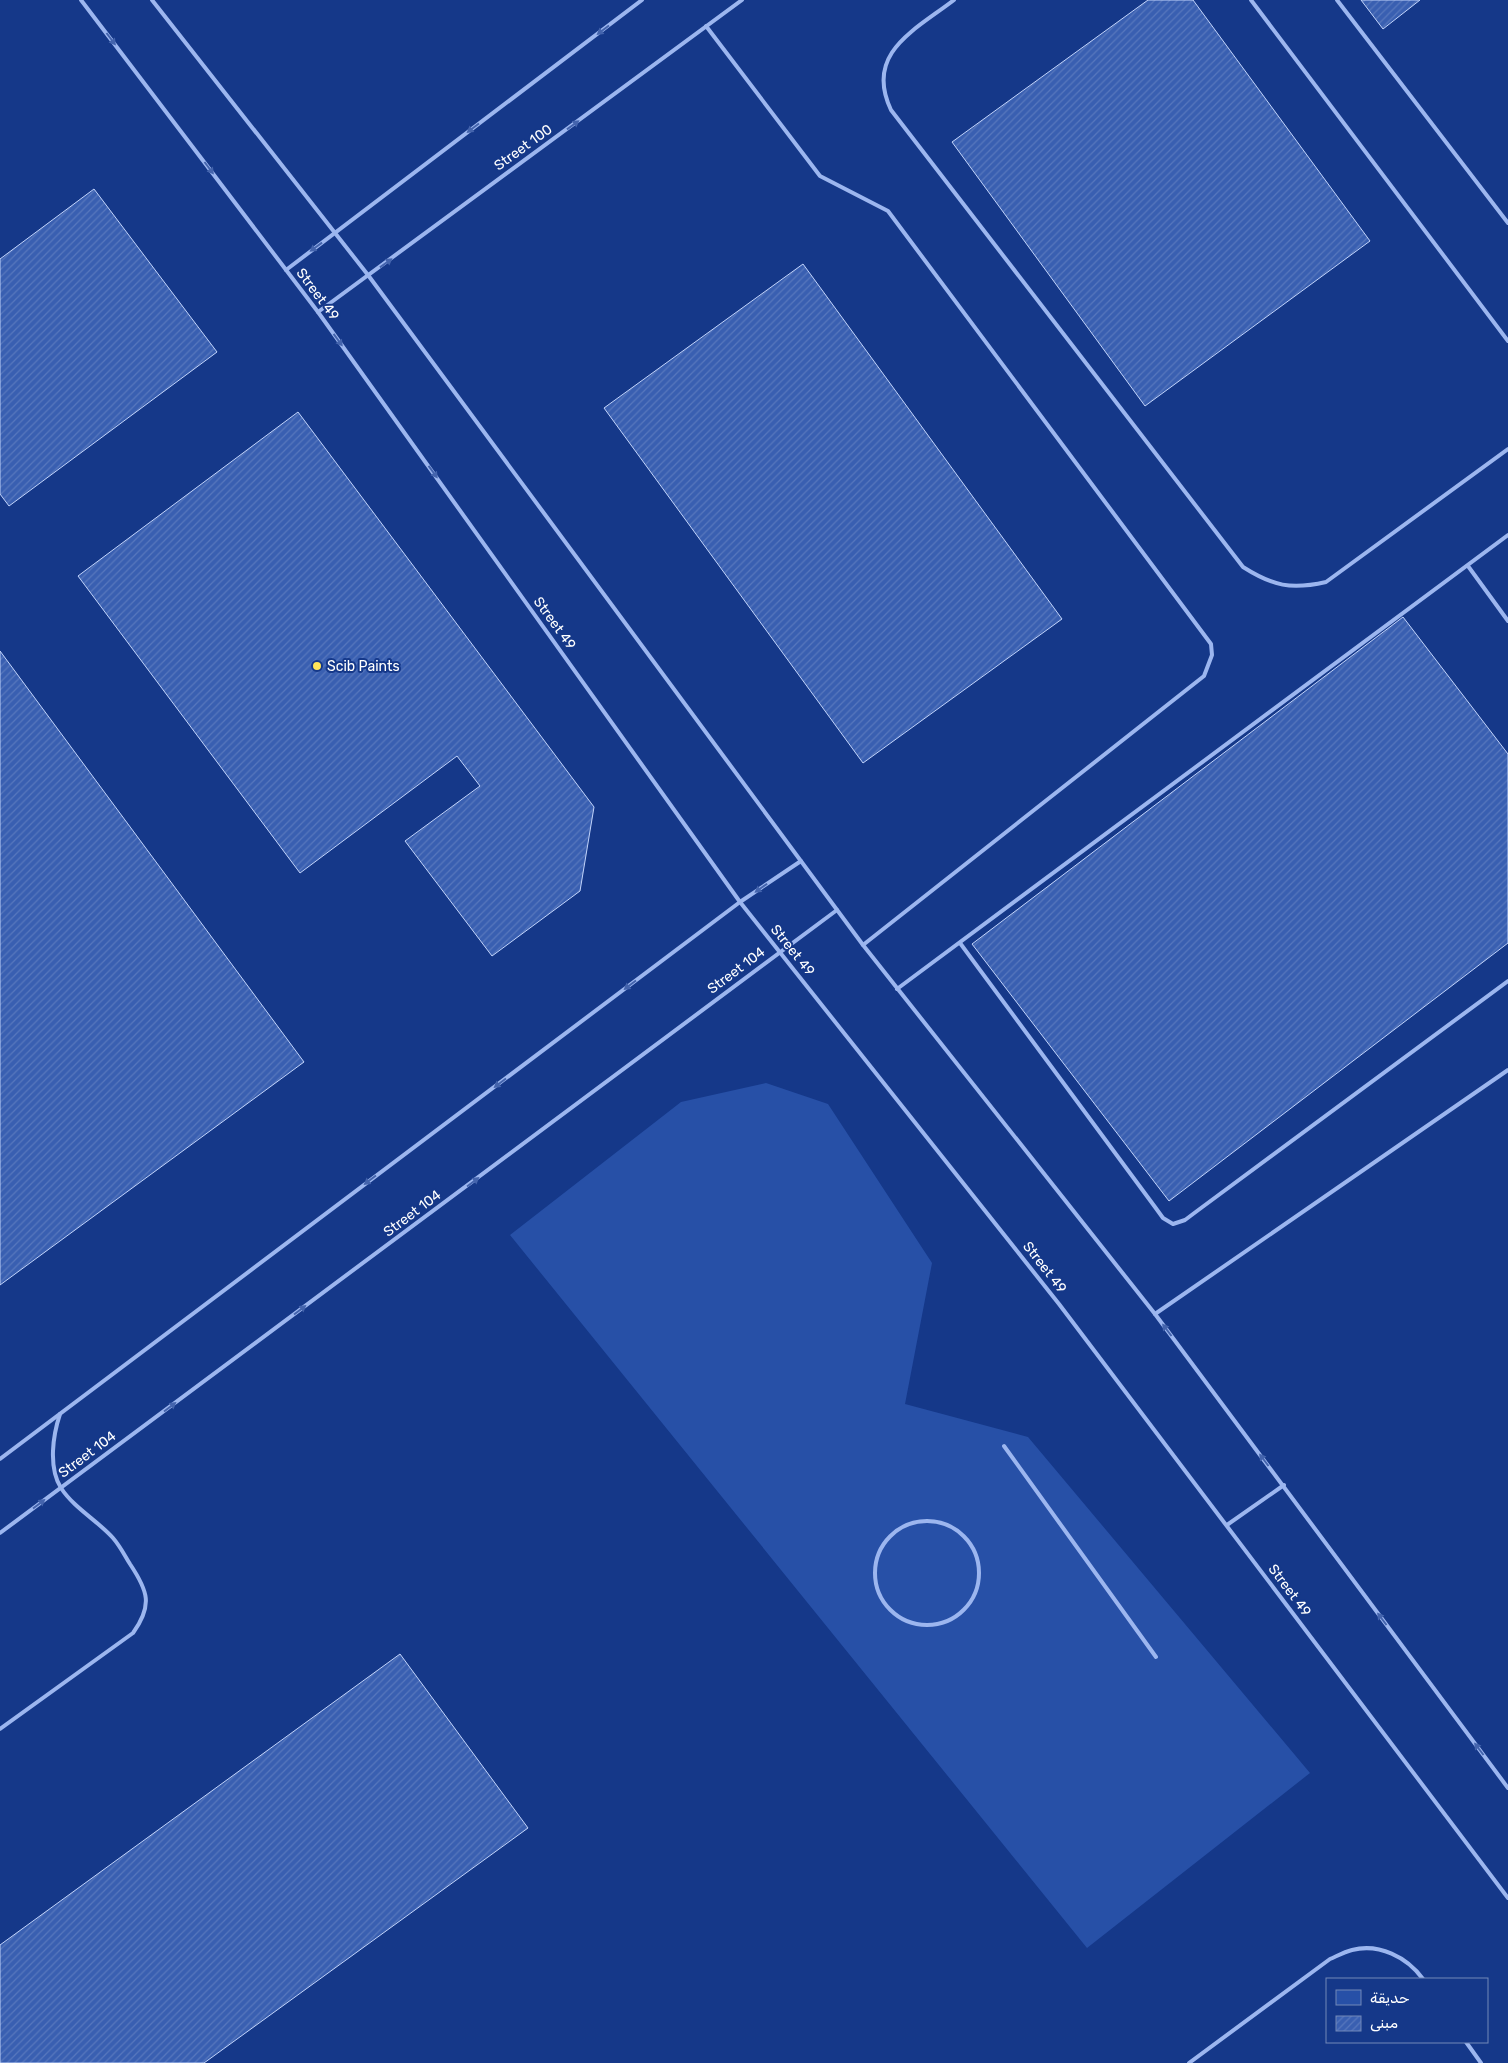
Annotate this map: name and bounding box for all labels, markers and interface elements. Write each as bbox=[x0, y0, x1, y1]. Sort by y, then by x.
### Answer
one-way arrow bbox=[597, 24, 610, 35]
one-way arrow bbox=[105, 32, 116, 45]
one-way arrow bbox=[566, 119, 579, 130]
street label: Street 100 bbox=[491, 121, 556, 174]
one-way arrow bbox=[466, 123, 480, 133]
one-way arrow bbox=[203, 161, 214, 174]
one-way arrow bbox=[309, 242, 323, 252]
one-way arrow bbox=[379, 257, 392, 268]
street label: Street 49 bbox=[293, 265, 343, 324]
one-way arrow bbox=[333, 333, 343, 347]
one-way arrow bbox=[428, 465, 438, 479]
street label: Street 49 bbox=[530, 594, 579, 653]
place label: Scib Paints bbox=[327, 658, 400, 675]
marker: Scib Paints bbox=[311, 660, 323, 672]
one-way arrow bbox=[754, 883, 767, 893]
street label: Street 49 bbox=[767, 921, 818, 979]
street label: Street 104 bbox=[704, 943, 769, 997]
one-way arrow bbox=[623, 980, 637, 990]
one-way arrow bbox=[493, 1078, 507, 1088]
one-way arrow bbox=[364, 1175, 377, 1186]
one-way arrow bbox=[466, 1177, 480, 1187]
street label: Street 104 bbox=[380, 1186, 445, 1240]
street label: Street 49 bbox=[1019, 1238, 1070, 1296]
one-way arrow bbox=[293, 1305, 307, 1315]
one-way arrow bbox=[1161, 1324, 1172, 1337]
one-way arrow bbox=[163, 1402, 177, 1412]
street label: Street 104 bbox=[55, 1427, 120, 1481]
one-way arrow bbox=[1259, 1454, 1270, 1467]
one-way arrow bbox=[32, 1499, 46, 1509]
street label: Street 49 bbox=[1265, 1561, 1315, 1620]
one-way arrow bbox=[1377, 1612, 1387, 1626]
one-way arrow bbox=[1474, 1742, 1484, 1756]
legend bbox=[1326, 1978, 1488, 2043]
text: حديقة bbox=[1370, 1989, 1410, 2007]
text: مبنى bbox=[1370, 2014, 1398, 2032]

